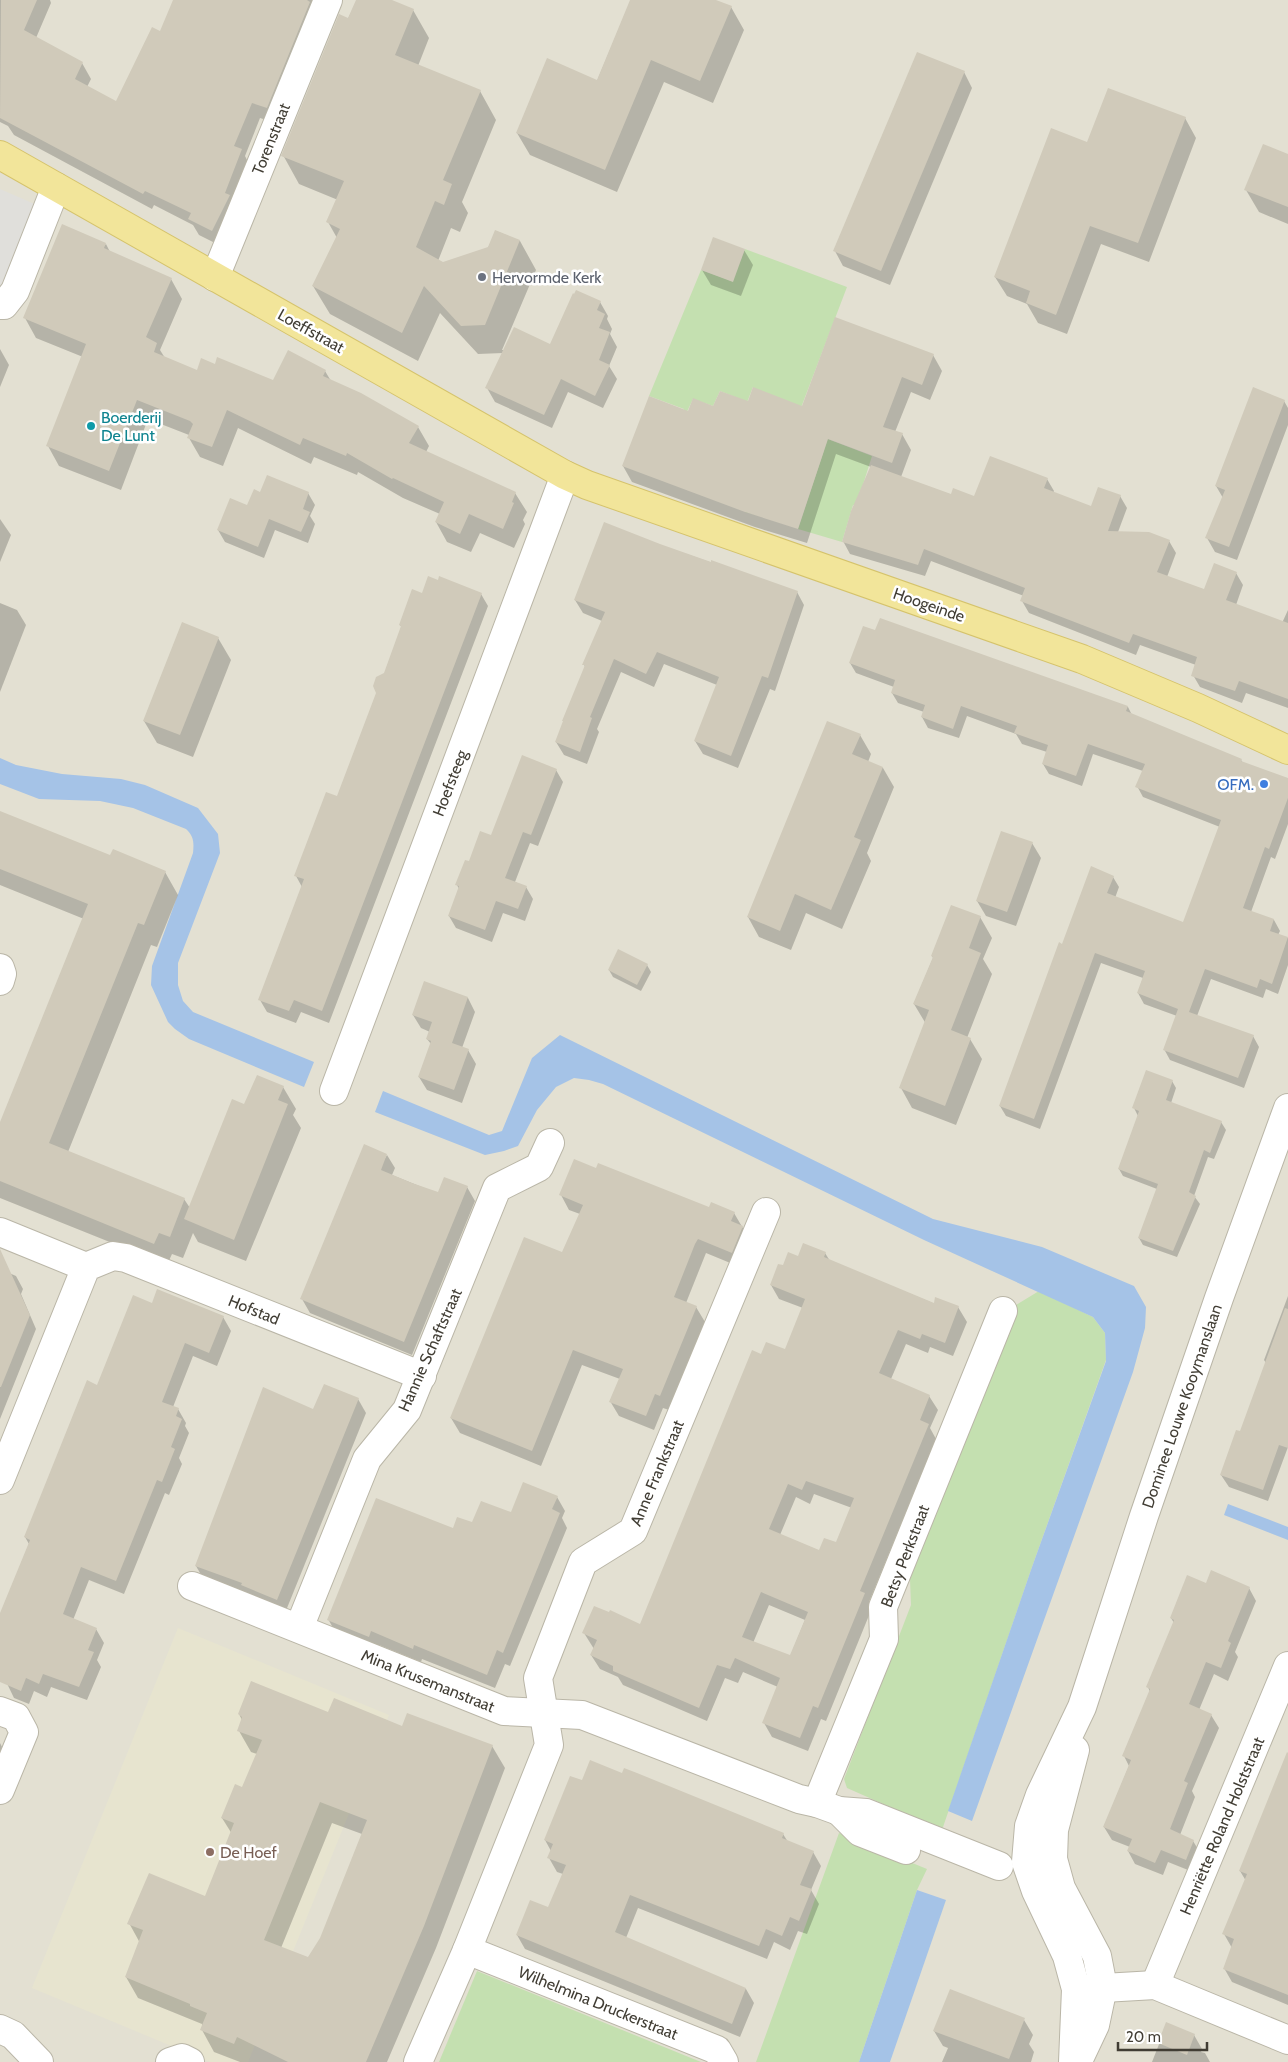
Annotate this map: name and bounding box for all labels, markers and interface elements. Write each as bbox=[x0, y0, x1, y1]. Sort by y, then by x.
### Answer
street label: Torenstraat bbox=[248, 100, 294, 178]
place label: Hervormde Kerk bbox=[492, 268, 602, 287]
marker: Hervormde Kerk bbox=[476, 271, 488, 283]
street label: Loeffstraat bbox=[274, 305, 348, 357]
place label: Boerderij De Lunt bbox=[101, 408, 161, 445]
marker: Boerderij De Lunt bbox=[85, 420, 97, 432]
street label: Hoogeinde bbox=[891, 584, 967, 626]
street label: Hoefsteeg bbox=[429, 746, 472, 819]
place label: OFM. bbox=[1217, 775, 1254, 794]
marker: OFM. bbox=[1258, 778, 1270, 790]
street label: Hannie Schaftstraat bbox=[394, 1285, 466, 1415]
street label: Hofstad bbox=[226, 1291, 282, 1329]
street label: Dominee Louwe Kooymanslaan bbox=[1138, 1301, 1226, 1510]
street label: Anne Frankstraat bbox=[626, 1417, 688, 1529]
street label: Betsy Perkstraat bbox=[877, 1501, 934, 1610]
street label: Mina Krusemanstraat bbox=[359, 1646, 498, 1717]
street label: Henriëtte Roland Holststraat bbox=[1176, 1734, 1268, 1918]
place label: De Hoef bbox=[220, 1843, 277, 1862]
marker: De Hoef bbox=[204, 1846, 216, 1858]
street label: Wilhelmina Druckerstraat bbox=[515, 1962, 681, 2044]
scale bar bbox=[1118, 2020, 1207, 2052]
text: 20 m bbox=[1126, 2028, 1161, 2046]

